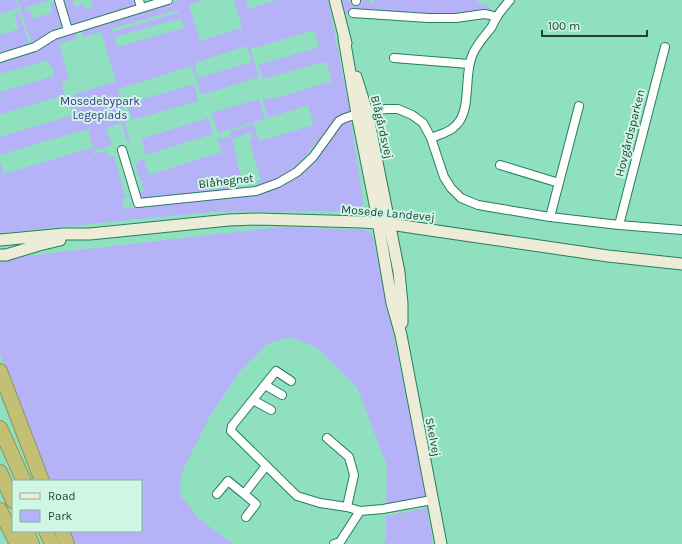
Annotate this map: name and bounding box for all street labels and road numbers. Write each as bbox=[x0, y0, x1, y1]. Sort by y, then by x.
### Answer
street label: Hovgårdsparken bbox=[612, 88, 648, 178]
street label: Blågårdsvej bbox=[368, 94, 396, 160]
street label: Blåhegnet bbox=[198, 171, 255, 191]
street label: Mosede Landevej bbox=[341, 202, 435, 224]
street label: Skelvej bbox=[422, 416, 444, 458]

